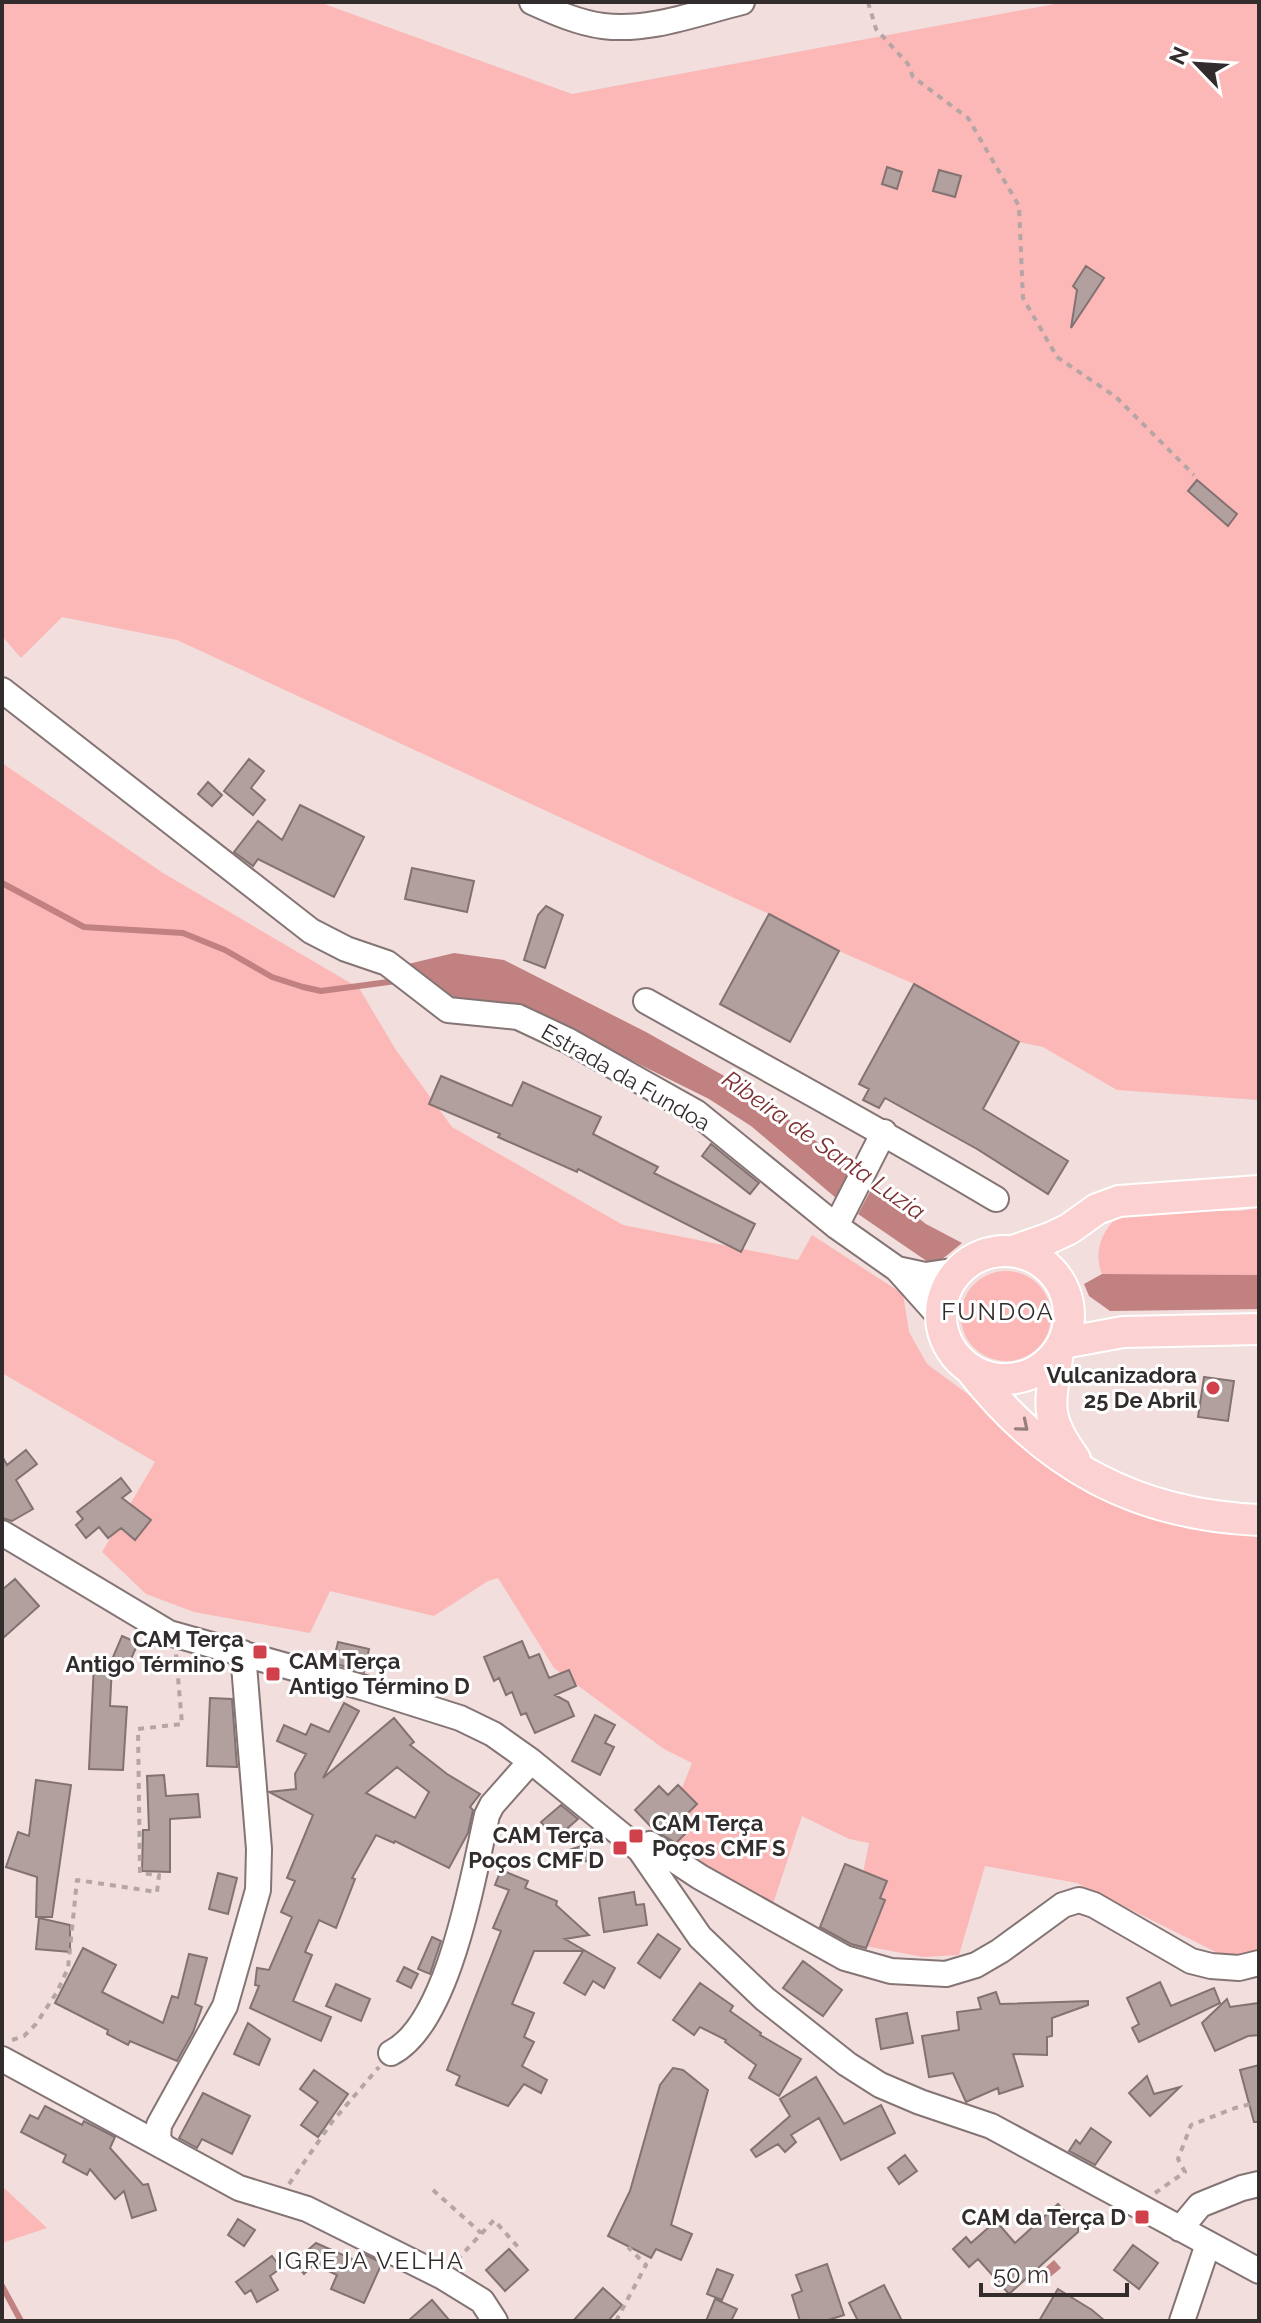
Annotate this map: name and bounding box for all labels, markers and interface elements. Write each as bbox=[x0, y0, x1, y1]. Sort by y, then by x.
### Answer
north arrow bbox=[1157, 24, 1237, 104]
text: N bbox=[1164, 42, 1194, 69]
street label: Estrada da Fundoa bbox=[537, 1018, 715, 1136]
water label: Ribeira de Santa Luzia bbox=[717, 1064, 931, 1226]
district label: FUNDOA bbox=[941, 1297, 1055, 1326]
place label: Vulcanizadora 25 De Abril bbox=[1046, 1362, 1198, 1413]
marker: Vulcanizadora 25 De Abril bbox=[1204, 1379, 1222, 1397]
one-way arrow bbox=[1014, 1416, 1029, 1431]
place label: CAM Terça Antigo Término S bbox=[65, 1626, 244, 1677]
marker: CAM Terça Antigo Término S bbox=[251, 1643, 269, 1661]
place label: CAM Terça Antigo Término D bbox=[289, 1648, 470, 1699]
marker: CAM Terça Antigo Término D bbox=[264, 1665, 282, 1683]
place label: CAM Terça Poços CMF S bbox=[652, 1810, 786, 1861]
place label: CAM Terça Poços CMF D bbox=[468, 1822, 604, 1873]
marker: CAM Terça Poços CMF S bbox=[627, 1827, 645, 1845]
marker: CAM Terça Poços CMF D bbox=[611, 1839, 629, 1857]
place label: CAM da Terça D bbox=[962, 2204, 1126, 2230]
marker: CAM da Terça D bbox=[1133, 2208, 1151, 2226]
district label: IGREJA VELHA bbox=[277, 2246, 465, 2275]
scale bar bbox=[981, 2247, 1127, 2297]
text: 50 m bbox=[993, 2260, 1049, 2289]

